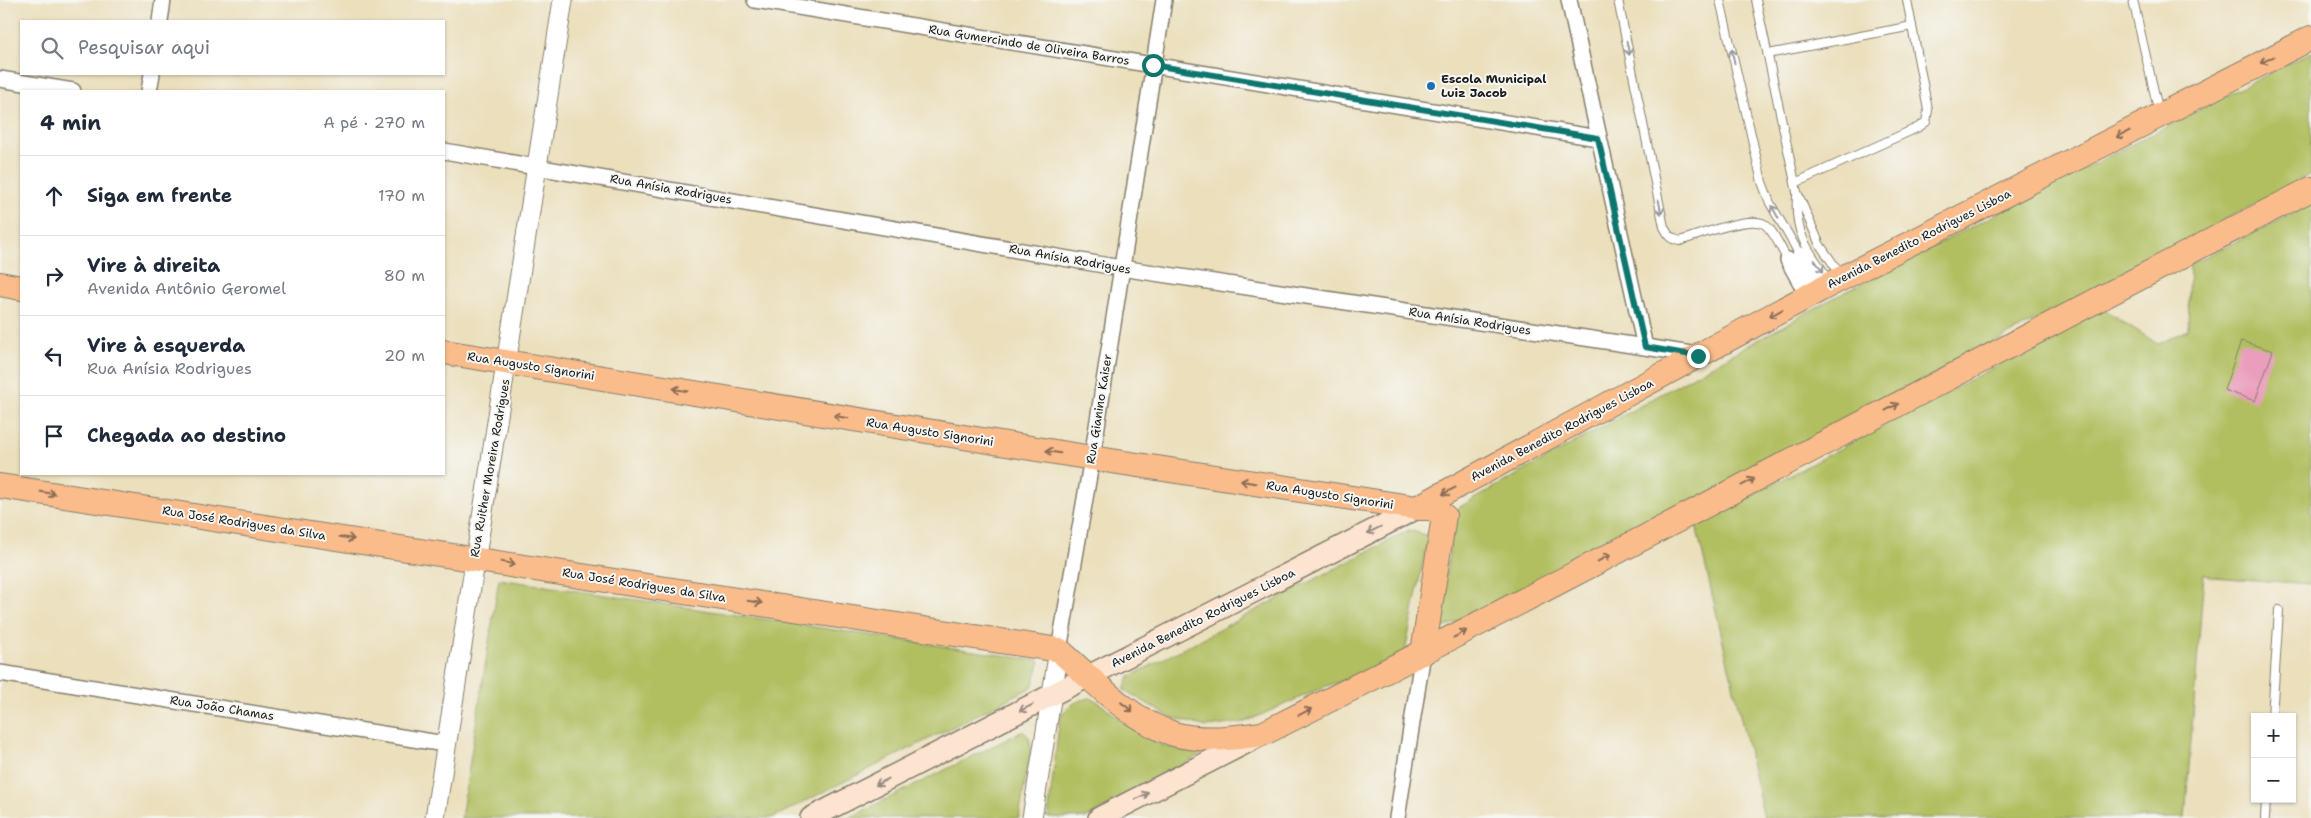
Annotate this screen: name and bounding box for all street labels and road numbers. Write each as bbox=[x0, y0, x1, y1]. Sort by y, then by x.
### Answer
street label: Rua Gumercindo de Oliveira Barros bbox=[927, 21, 1131, 69]
street label: Rua Anísia Rodrigues bbox=[609, 170, 733, 208]
street label: Avenida Benedito Rodrigues Lisboa bbox=[1824, 185, 2014, 293]
street label: Rua Anísia Rodrigues bbox=[1008, 240, 1132, 278]
street label: Rua Anísia Rodrigues bbox=[1408, 303, 1532, 339]
street label: Rua Augusto Signorini bbox=[466, 348, 596, 384]
street label: Rua Gianino Kaiser bbox=[1082, 353, 1116, 465]
street label: Avenida Benedito Rodrigues Lisboa bbox=[1468, 375, 1657, 485]
street label: Rua Ruither Moreira Rodrigues bbox=[466, 378, 514, 558]
street label: Rua Augusto Signorini bbox=[865, 414, 995, 450]
street label: Rua Augusto Signorini bbox=[1265, 477, 1395, 513]
street label: Rua José Rodrigues da Silva bbox=[161, 502, 327, 544]
street label: Rua José Rodrigues da Silva bbox=[561, 564, 727, 606]
street label: Avenida Benedito Rodrigues Lisboa bbox=[1108, 564, 1298, 672]
street label: Rua João Chamas bbox=[169, 692, 275, 724]

